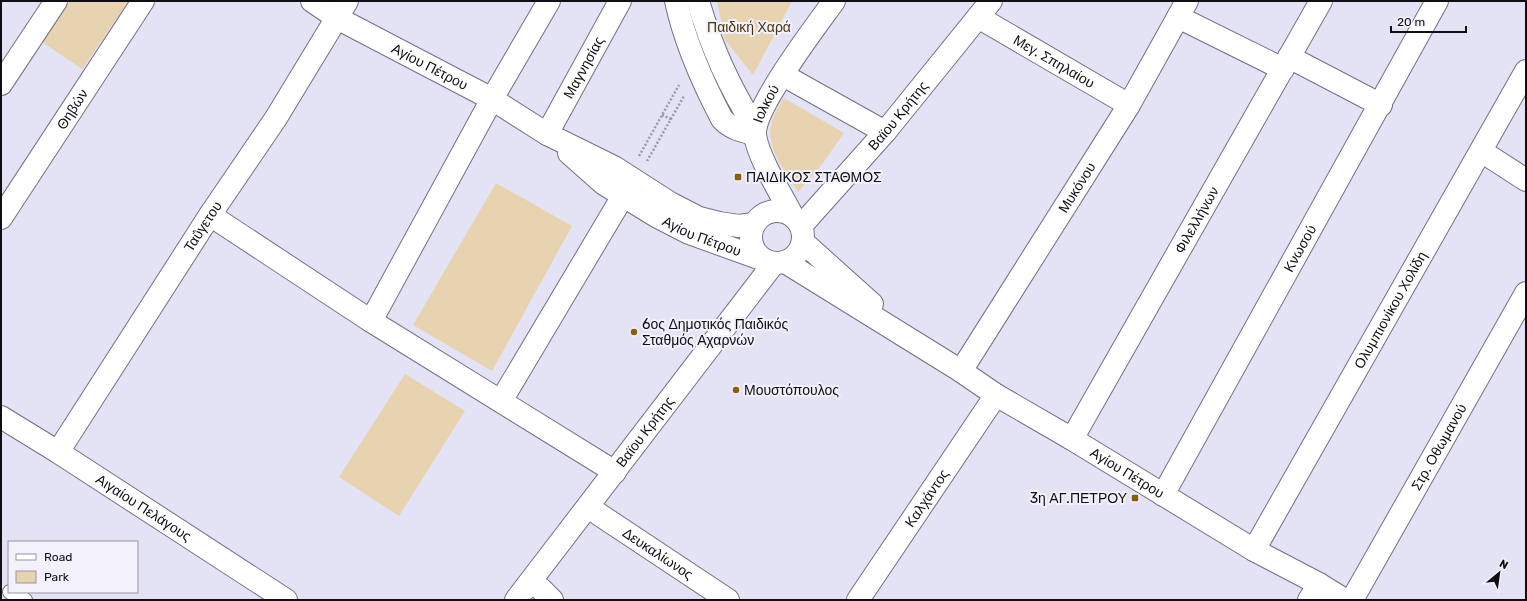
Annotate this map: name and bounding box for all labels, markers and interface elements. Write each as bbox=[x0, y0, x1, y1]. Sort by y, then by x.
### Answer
scale bar bbox=[1391, 8, 1466, 34]
text: 20 m bbox=[1397, 15, 1425, 29]
park label: Παιδική Χαρά bbox=[707, 19, 791, 36]
street label: Μεγ. Σπηλαίου bbox=[1010, 32, 1097, 92]
street label: Μαγνησίας bbox=[560, 33, 608, 102]
street label: Αγίου Πέτρου bbox=[389, 40, 471, 94]
street label: Βαϊου Κρήτης bbox=[865, 78, 932, 154]
street label: Ιολκού bbox=[750, 82, 783, 125]
street label: Θηβών bbox=[53, 86, 92, 133]
street label: Μυκόνου bbox=[1055, 159, 1100, 216]
place label: ΠΑΙΔΙΚΟΣ ΣΤΑΘΜΟΣ bbox=[746, 169, 882, 186]
marker: ΠΑΙΔΙΚΟΣ ΣΤΑΘΜΟΣ bbox=[733, 172, 743, 182]
street label: Φιλελλήνων bbox=[1171, 184, 1223, 257]
street label: Ταΰγετου bbox=[181, 198, 226, 255]
street label: Αγίου Πέτρου bbox=[659, 213, 743, 260]
street label: Κνωσού bbox=[1280, 222, 1320, 275]
street label: Ολυμπιονίκου Χολίδη bbox=[1351, 249, 1431, 372]
place label: 6ος Δημοτικός Παιδικός Σταθμός Αχαρνών bbox=[642, 316, 788, 349]
marker: 6ος Δημοτικός Παιδικός Σταθμός Αχαρνών bbox=[629, 327, 639, 337]
place label: Μουστόπουλος bbox=[744, 382, 839, 399]
marker: Μουστόπουλος bbox=[731, 385, 741, 395]
street label: Βαϊου Κρήτης bbox=[613, 393, 678, 471]
street label: Στρ. Οθωμανού bbox=[1408, 401, 1470, 493]
street label: Αγίου Πέτρου bbox=[1087, 444, 1167, 502]
street label: Καλχάντος bbox=[902, 466, 953, 530]
street label: Αιγαίου Πελάγους bbox=[93, 471, 194, 545]
place label: 3η ΑΓ.ΠΕΤΡΟΥ bbox=[1030, 490, 1128, 507]
marker: 3η ΑΓ.ΠΕΤΡΟΥ bbox=[1130, 493, 1140, 503]
street label: Δευκαλίωνος bbox=[619, 524, 696, 583]
legend bbox=[8, 541, 138, 593]
text: Road bbox=[44, 550, 72, 564]
north arrow bbox=[1479, 553, 1519, 593]
text: N bbox=[1497, 557, 1510, 572]
text: Park bbox=[44, 570, 70, 584]

